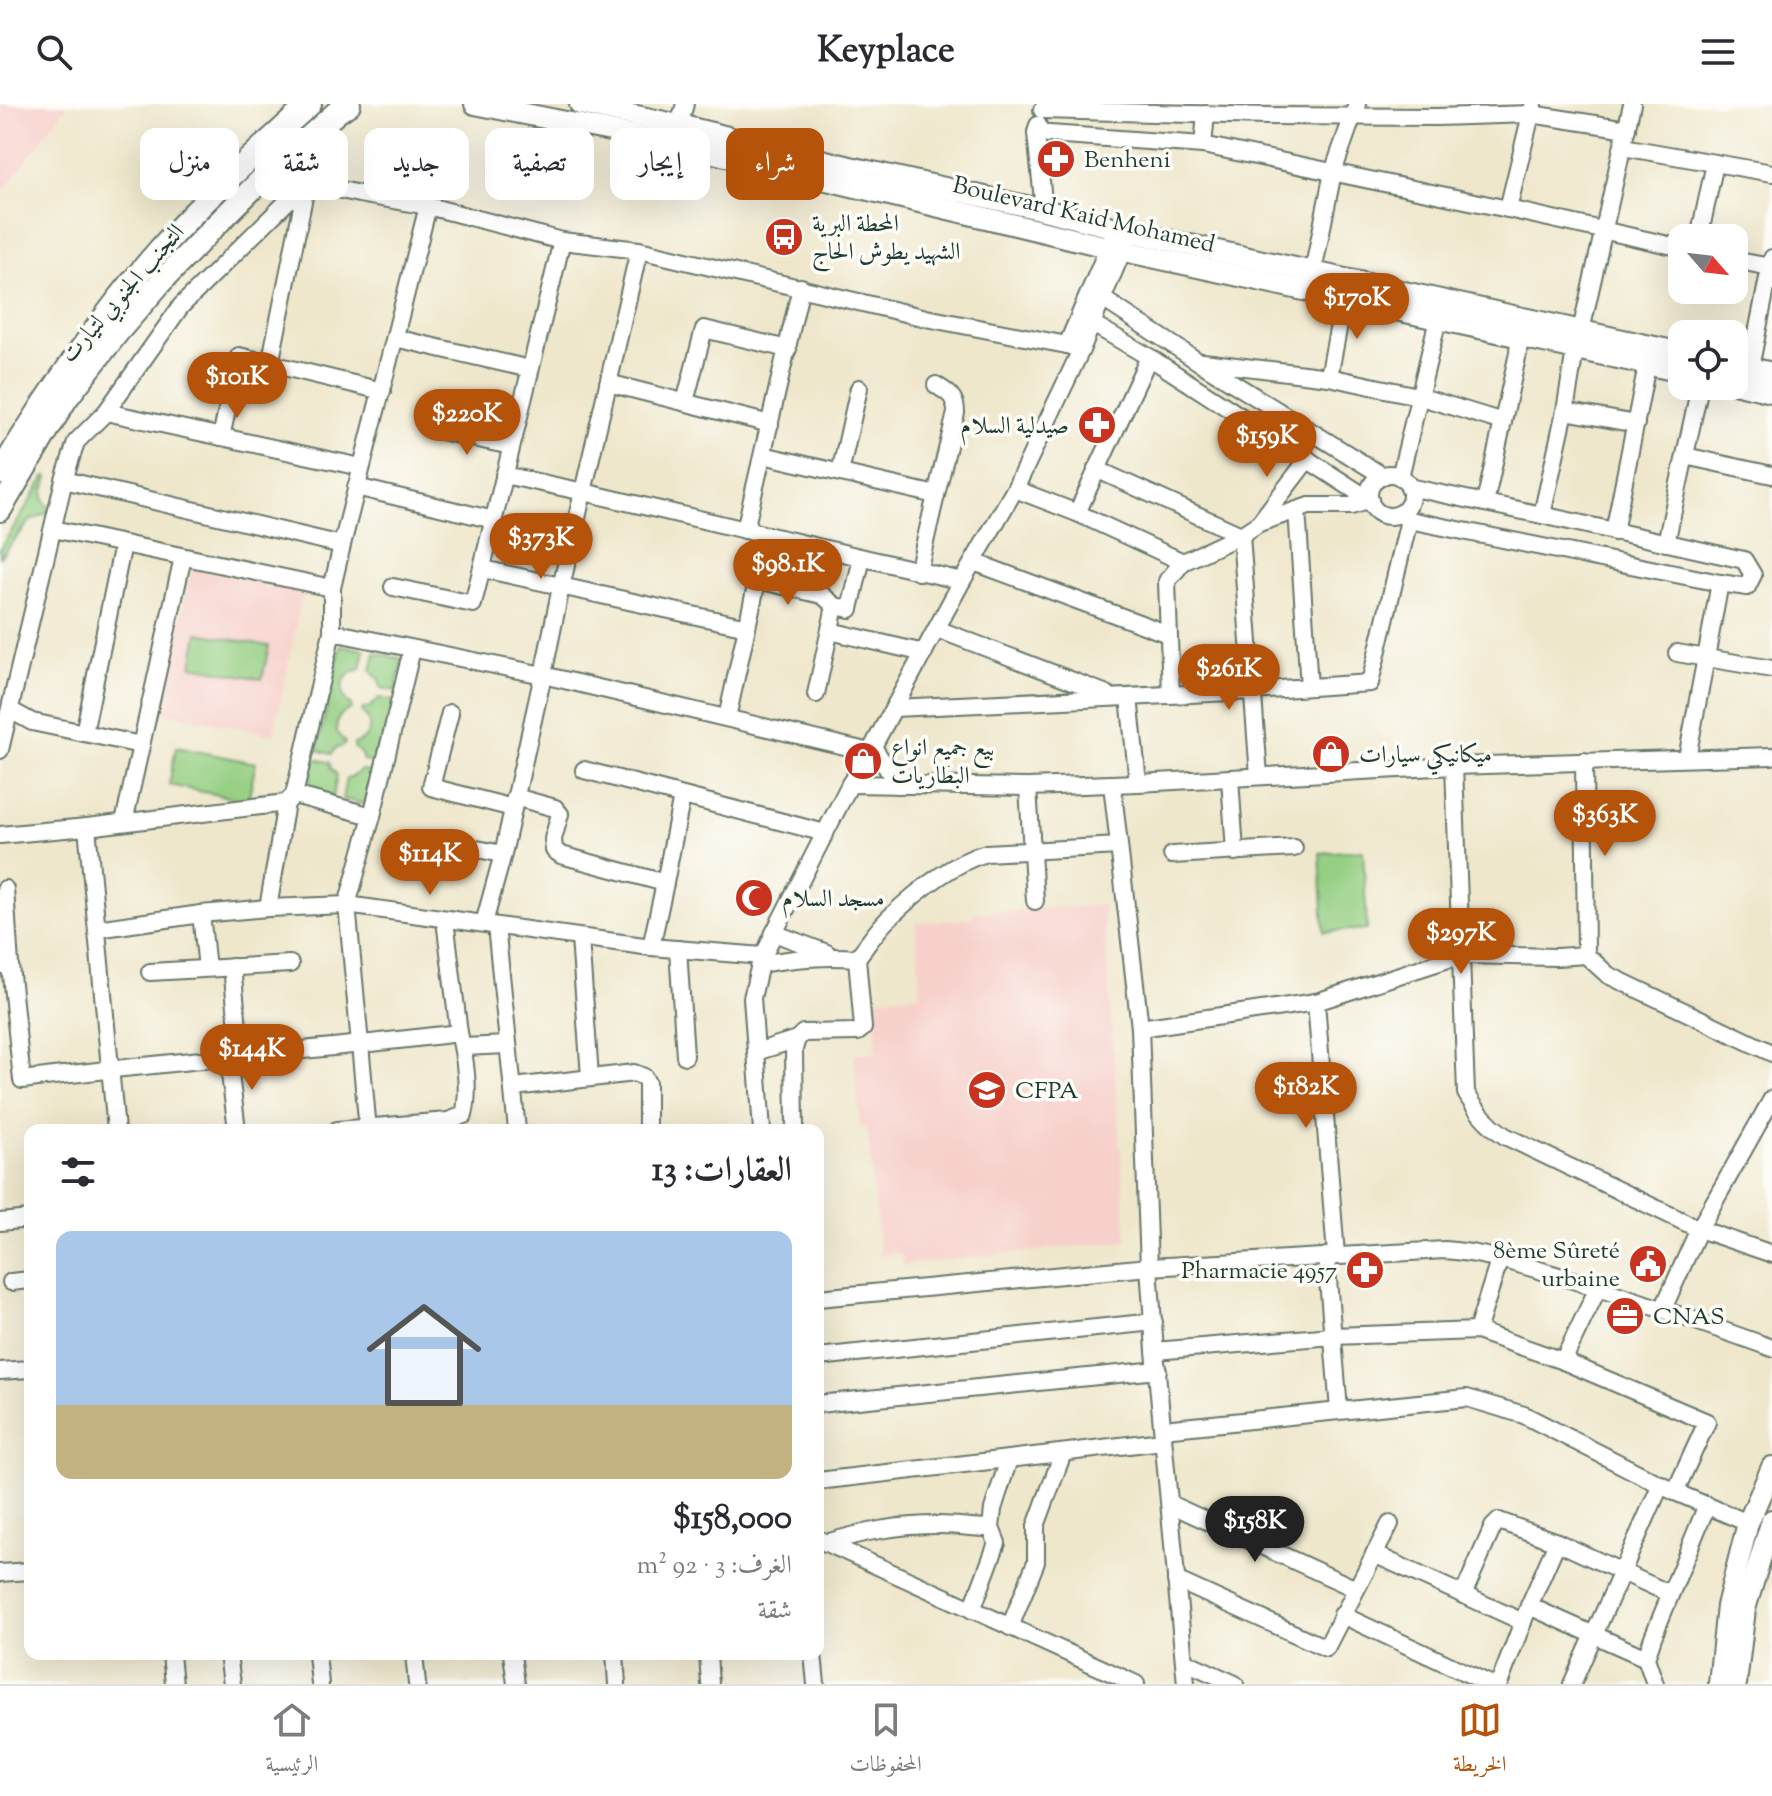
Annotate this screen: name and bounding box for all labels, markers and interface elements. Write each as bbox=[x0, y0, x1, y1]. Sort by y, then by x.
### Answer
text: Keyplace bbox=[817, 26, 955, 78]
icon: search bbox=[32, 30, 76, 74]
icon: menu bbox=[1696, 30, 1740, 74]
chip: منزل bbox=[140, 128, 239, 200]
chip: شقة bbox=[255, 128, 348, 200]
chip: جديد bbox=[364, 128, 469, 200]
chip: تصفية bbox=[485, 128, 594, 200]
chip: إيجار bbox=[610, 128, 710, 200]
chip: شراء bbox=[726, 128, 824, 200]
pharmacy icon: Benheni bbox=[1035, 138, 1077, 180]
place label: Benheni bbox=[1084, 144, 1171, 178]
street label: Boulevard Kaid Mohamed bbox=[949, 169, 1219, 263]
place label: المحطة البرية الشهيد يطوش الحاج bbox=[812, 208, 961, 272]
bus stop icon: المحطة البرية الشهيد يطوش الحاج bbox=[763, 216, 805, 258]
street label: التجنب الجنوبي لتيارت bbox=[53, 217, 194, 371]
north arrow bbox=[1668, 224, 1748, 304]
map controls bbox=[1668, 224, 1748, 400]
pin: $170K bbox=[1301, 273, 1413, 341]
text: $170K bbox=[1323, 280, 1391, 317]
button: locate bbox=[1668, 320, 1748, 400]
pin: $101K bbox=[181, 352, 293, 420]
text: $101K bbox=[205, 359, 269, 396]
pin: $220K bbox=[411, 389, 523, 457]
text: $220K bbox=[432, 396, 502, 433]
pharmacy icon: صيدلية السلام bbox=[1076, 404, 1118, 446]
place label: صيدلية السلام bbox=[960, 410, 1069, 446]
pin: $159K bbox=[1211, 411, 1323, 479]
text: $159K bbox=[1235, 418, 1299, 455]
pin: $373K bbox=[485, 513, 597, 581]
text: $373K bbox=[508, 520, 574, 557]
pin: $98.1K bbox=[723, 539, 853, 607]
text: $98.1K bbox=[751, 546, 825, 583]
pin: $261K bbox=[1173, 644, 1285, 712]
text: $261K bbox=[1196, 651, 1262, 688]
place label: بيع جميع انواع البطاريات bbox=[891, 732, 994, 794]
shop icon: ميكانيكي سيارات bbox=[1310, 733, 1352, 775]
place label: ميكانيكي سيارات bbox=[1359, 739, 1492, 776]
shop icon: بيع جميع انواع البطاريات bbox=[842, 740, 884, 782]
pin: $363K bbox=[1549, 790, 1661, 858]
text: $363K bbox=[1572, 797, 1638, 834]
pin: $114K bbox=[374, 829, 486, 897]
text: $114K bbox=[398, 836, 462, 873]
mosque icon: مسجد السلام bbox=[733, 877, 775, 919]
place label: مسجد السلام bbox=[782, 883, 885, 919]
pin: $297K bbox=[1405, 908, 1517, 976]
text: $297K bbox=[1426, 915, 1496, 952]
pin: $144K bbox=[196, 1024, 308, 1092]
text: $144K bbox=[218, 1031, 286, 1068]
pin: $182K bbox=[1250, 1062, 1362, 1130]
school or university icon: CFPA bbox=[966, 1069, 1008, 1111]
text: $182K bbox=[1273, 1069, 1339, 1106]
place label: CFPA bbox=[1015, 1075, 1079, 1109]
text: العقارات: 13 bbox=[652, 1147, 792, 1196]
icon: filters bbox=[56, 1150, 100, 1194]
place label: 8ème Sûreté urbaine bbox=[1493, 1235, 1620, 1297]
public building icon: 8ème Sûreté urbaine bbox=[1627, 1243, 1669, 1285]
pharmacy icon: Pharmacie 4957 bbox=[1344, 1249, 1386, 1291]
place label: Pharmacie 4957 bbox=[1181, 1255, 1337, 1289]
icon: home bbox=[352, 1283, 496, 1427]
office icon: CNAS bbox=[1604, 1295, 1646, 1337]
place label: CNAS bbox=[1653, 1301, 1725, 1335]
text: $158,000 bbox=[673, 1495, 792, 1544]
pin: $158K bbox=[1199, 1496, 1311, 1564]
text: $158K bbox=[1223, 1503, 1287, 1540]
text: الغرف: 3 · 92 m² bbox=[637, 1548, 792, 1585]
text: شقة bbox=[758, 1593, 792, 1630]
tab: الرئيسية bbox=[266, 1698, 318, 1785]
tab: المحفوظات bbox=[849, 1698, 922, 1785]
tab: الخريطة bbox=[1453, 1698, 1506, 1785]

